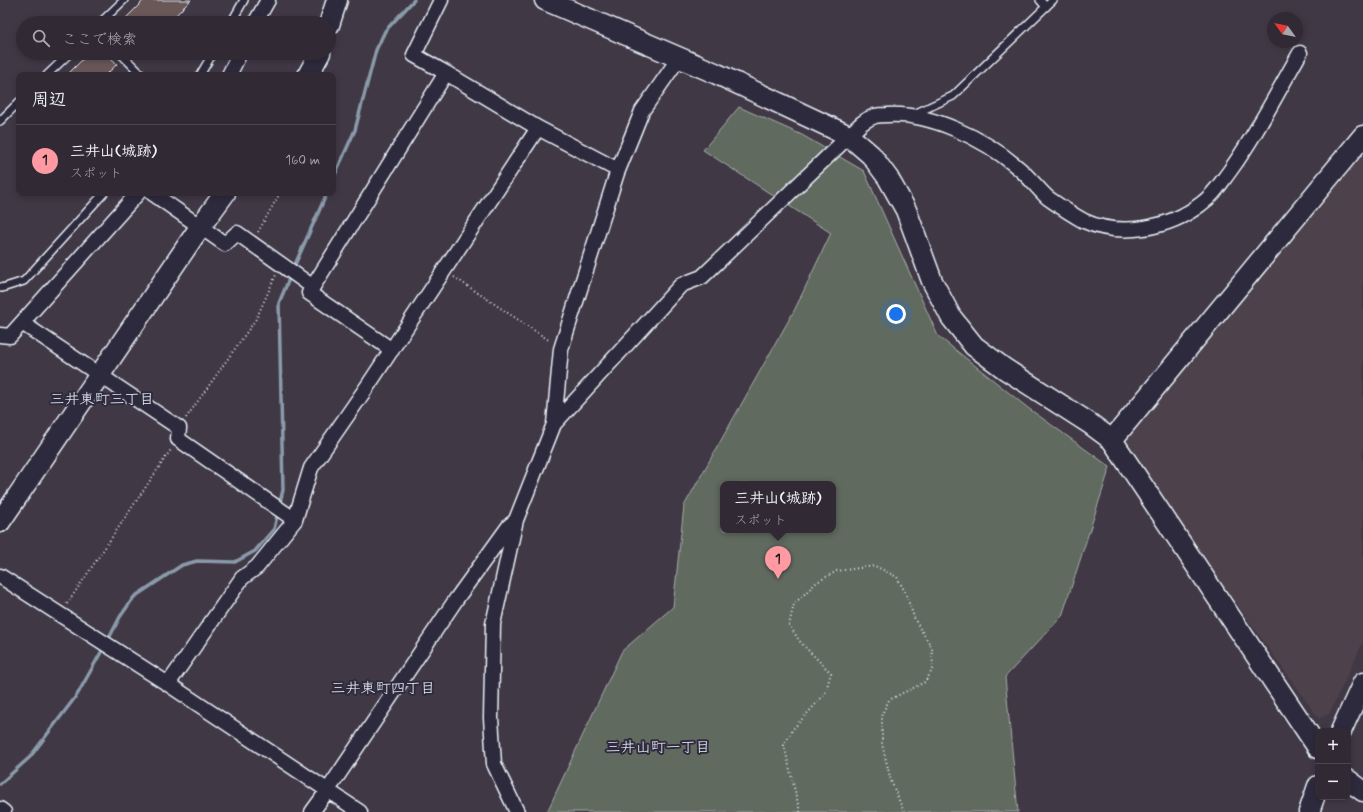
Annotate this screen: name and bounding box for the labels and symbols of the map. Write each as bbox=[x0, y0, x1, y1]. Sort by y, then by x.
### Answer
north arrow bbox=[1267, 12, 1303, 48]
your location bbox=[886, 304, 906, 324]
district label: 三井東町三丁目 bbox=[49, 390, 155, 410]
pin: 1 bbox=[765, 546, 791, 579]
district label: 三井東町四丁目 bbox=[330, 679, 436, 699]
district label: 三井山町一丁目 bbox=[605, 738, 711, 758]

